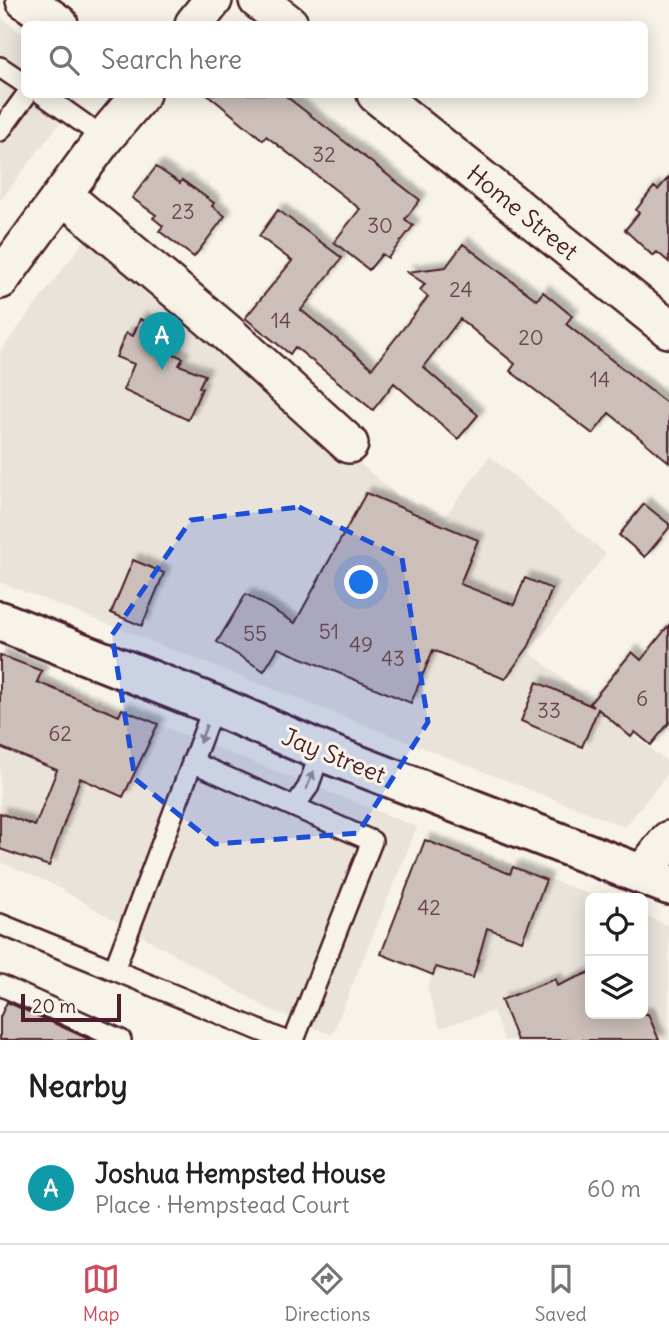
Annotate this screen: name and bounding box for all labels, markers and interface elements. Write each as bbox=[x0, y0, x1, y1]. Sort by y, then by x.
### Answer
search box bbox=[21, 21, 648, 98]
icon: search bbox=[45, 41, 83, 79]
text: Search here bbox=[101, 43, 242, 76]
house number: 32 bbox=[312, 141, 336, 168]
street label: Home Street bbox=[461, 158, 585, 266]
house number: 23 bbox=[171, 198, 195, 225]
house number: 30 bbox=[367, 212, 393, 239]
house number: 24 bbox=[449, 276, 473, 303]
house number: 14 bbox=[271, 307, 291, 334]
pin: A bbox=[139, 312, 185, 370]
house number: 20 bbox=[518, 324, 544, 351]
house number: 14 bbox=[590, 366, 610, 393]
your location bbox=[344, 565, 378, 599]
house number: 51 bbox=[319, 618, 339, 645]
house number: 55 bbox=[243, 620, 267, 647]
house number: 49 bbox=[349, 631, 373, 658]
house number: 43 bbox=[381, 645, 405, 672]
house number: 6 bbox=[636, 685, 648, 712]
house number: 33 bbox=[537, 697, 561, 724]
house number: 62 bbox=[48, 720, 72, 747]
street label: Jay Street bbox=[278, 721, 390, 789]
one-way arrow bbox=[198, 724, 209, 745]
one-way arrow bbox=[305, 769, 316, 790]
map controls bbox=[585, 893, 648, 1019]
button: locate bbox=[585, 893, 648, 956]
house number: 42 bbox=[417, 894, 441, 921]
button: layers bbox=[585, 956, 648, 1019]
scale bar bbox=[21, 991, 121, 1023]
text: 20 m bbox=[32, 994, 76, 1018]
text: Nearby bbox=[28, 1067, 128, 1105]
text: Joshua Hempsted House bbox=[95, 1157, 386, 1190]
text: A bbox=[44, 1174, 58, 1203]
text: 60 m bbox=[587, 1174, 641, 1203]
text: Place · Hempstead Court bbox=[95, 1190, 350, 1219]
tab: Map bbox=[82, 1260, 120, 1326]
tab: Directions bbox=[285, 1260, 370, 1326]
tab: Saved bbox=[535, 1260, 587, 1326]

